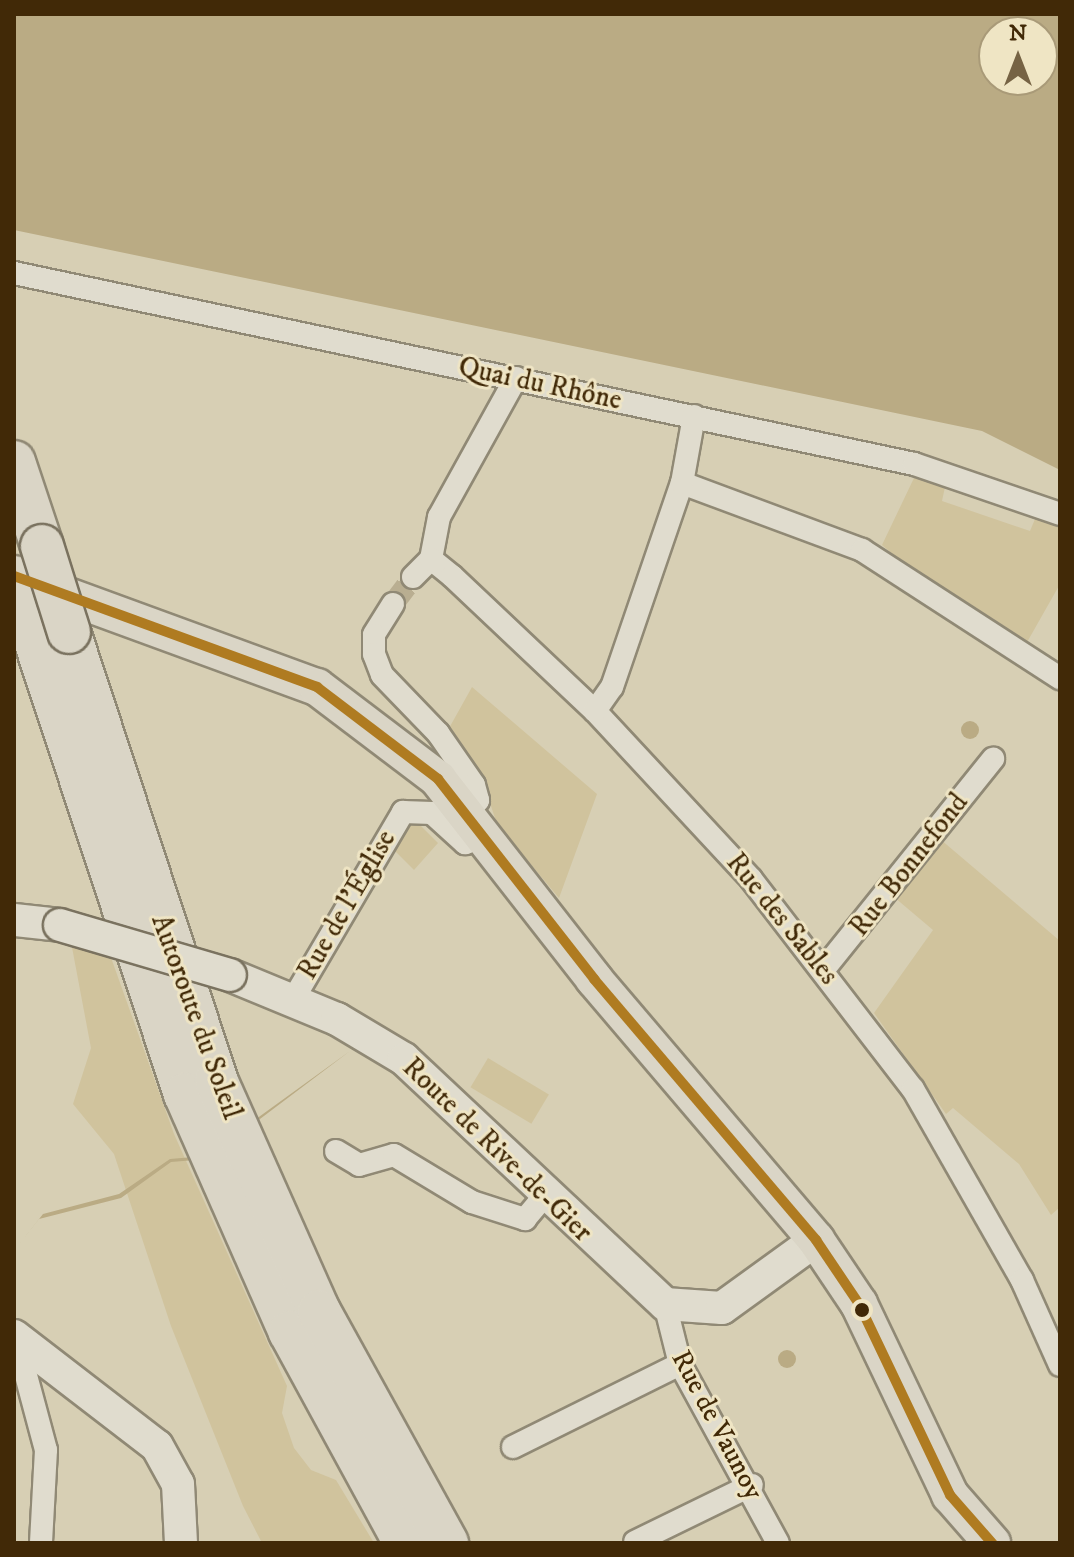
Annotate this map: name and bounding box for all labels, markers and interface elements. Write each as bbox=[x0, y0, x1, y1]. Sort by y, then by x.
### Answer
north arrow bbox=[978, 16, 1058, 96]
text: N bbox=[1009, 20, 1027, 47]
street label: Quai du Rhône bbox=[455, 350, 625, 418]
street label: Rue Bonnefond bbox=[843, 787, 975, 943]
street label: Rue de l'Église bbox=[291, 824, 403, 986]
street label: Rue des Sables bbox=[719, 846, 845, 992]
street label: Autoroute du Soleil bbox=[143, 910, 249, 1124]
street label: Route de Rive-de-Gier bbox=[395, 1051, 599, 1249]
unlabelled marker bbox=[854, 1302, 870, 1318]
street label: Rue de Vaunoy bbox=[664, 1345, 770, 1505]

